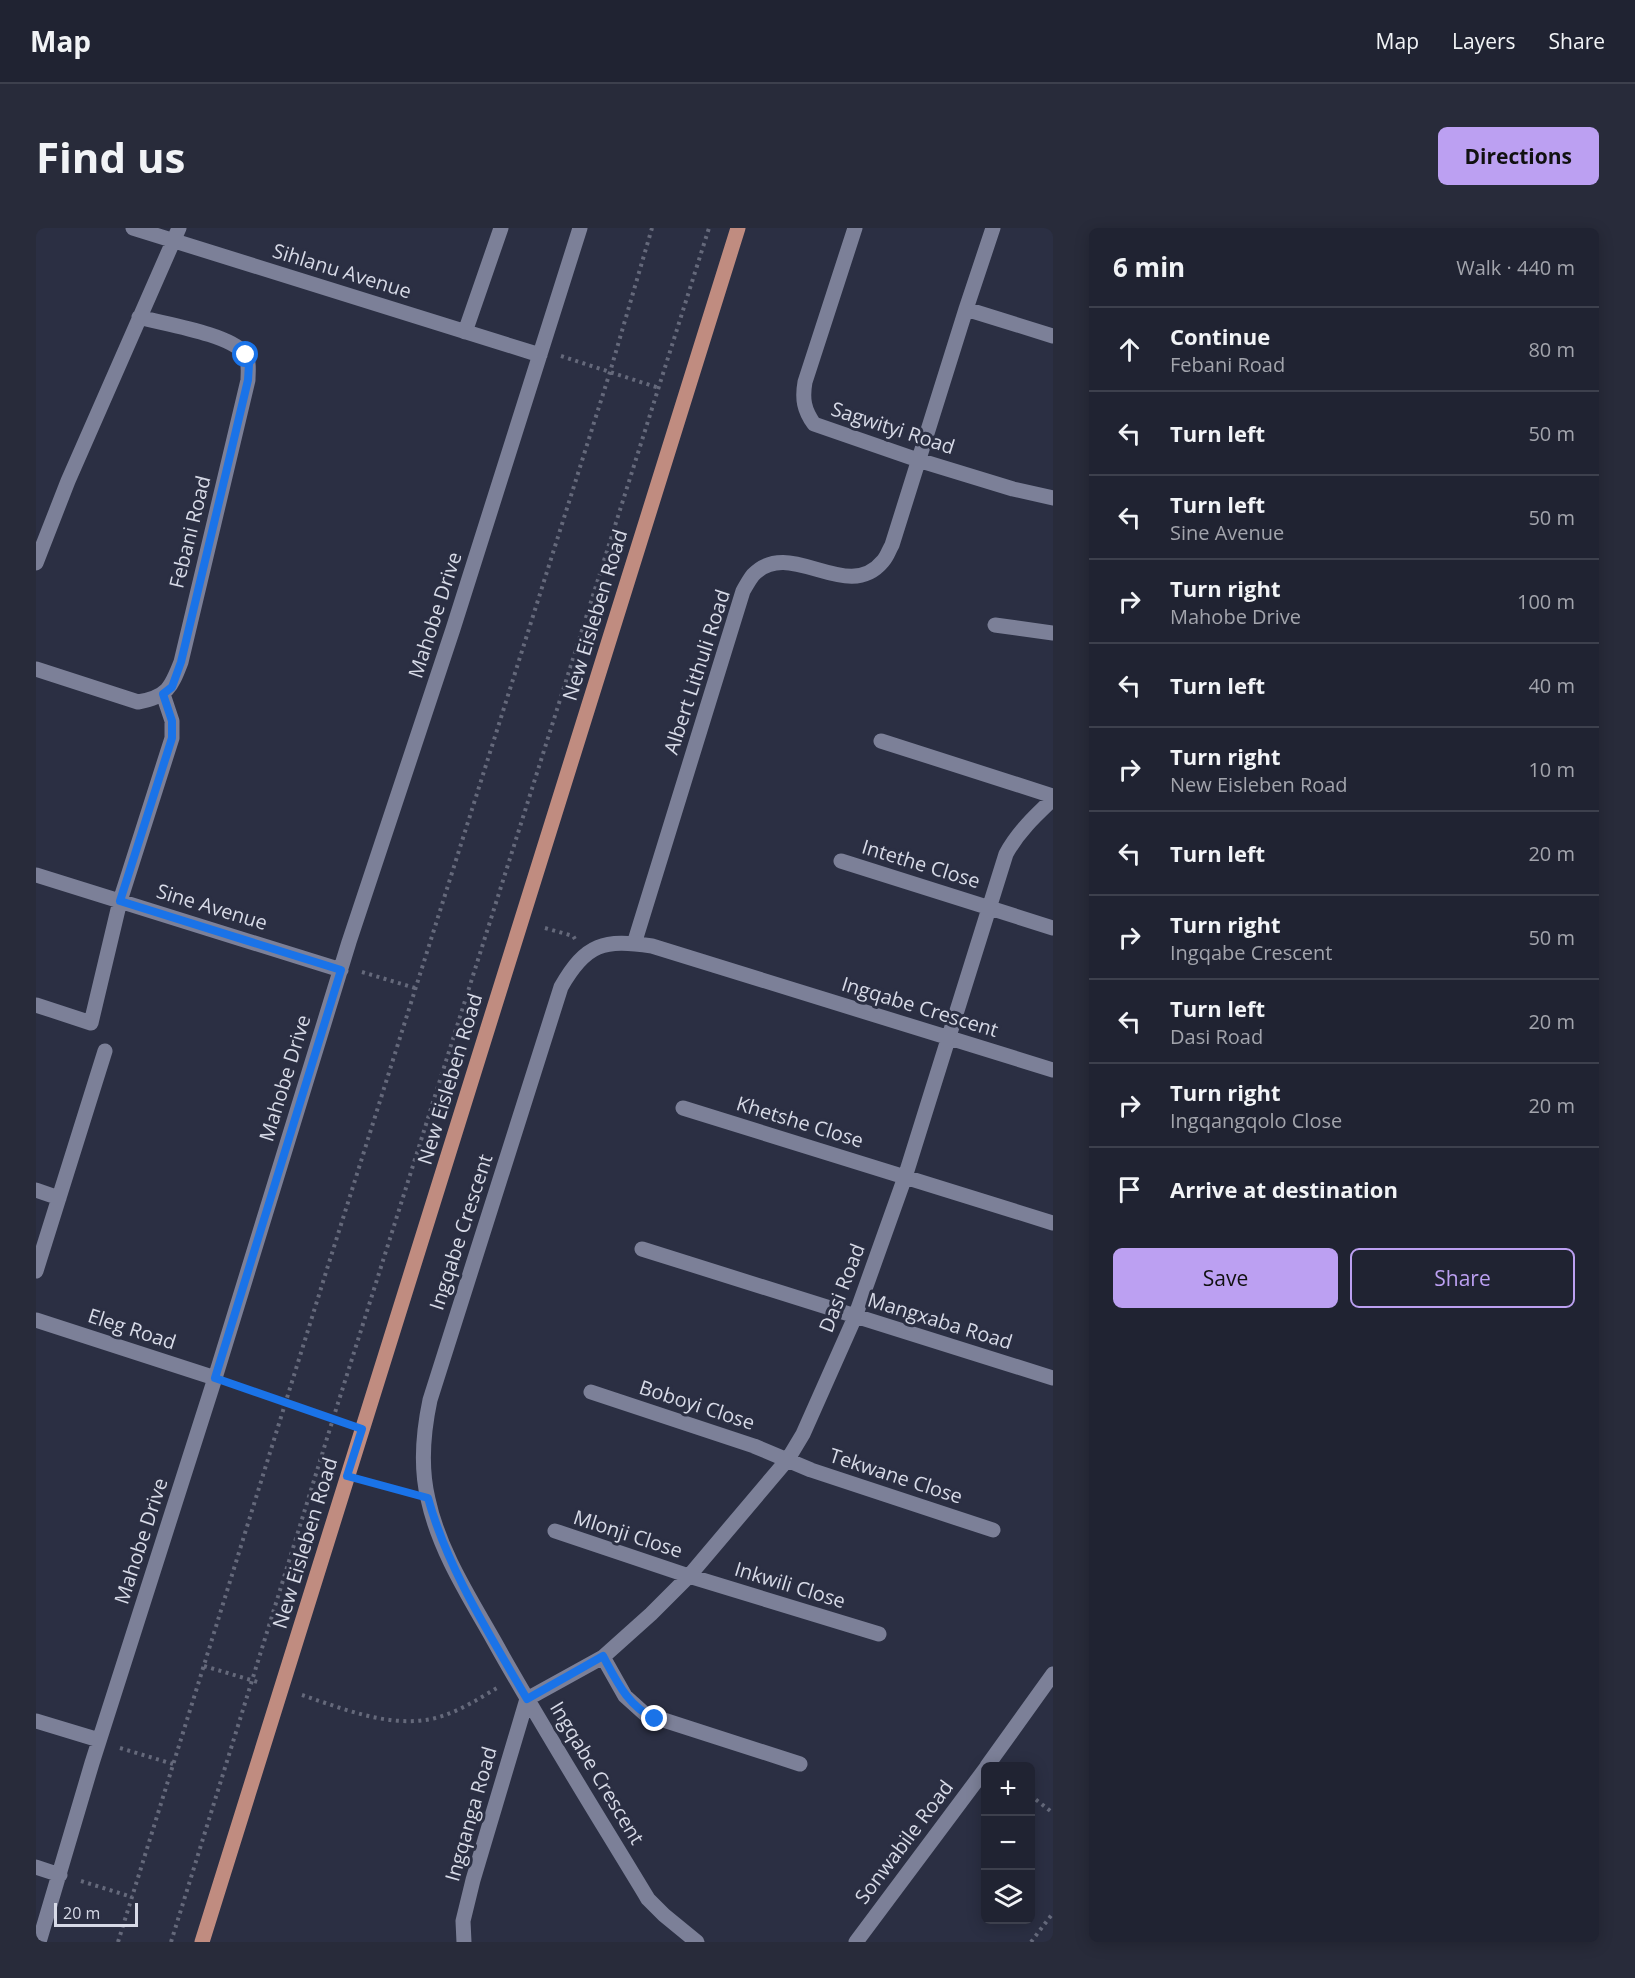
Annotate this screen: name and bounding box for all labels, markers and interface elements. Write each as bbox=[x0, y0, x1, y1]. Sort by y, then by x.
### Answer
text: Map bbox=[30, 22, 91, 60]
text: Map bbox=[1376, 27, 1419, 55]
text: Layers bbox=[1452, 27, 1516, 55]
text: Share bbox=[1549, 27, 1605, 55]
button: Directions bbox=[1438, 127, 1599, 185]
text: Find us bbox=[36, 128, 185, 185]
street label: Sihlanu Avenue bbox=[269, 237, 415, 304]
text: 6 min bbox=[1113, 249, 1185, 285]
text: Walk · 440 m bbox=[1456, 254, 1575, 281]
text: Continue bbox=[1170, 321, 1270, 351]
icon: ahead bbox=[1113, 333, 1146, 366]
text: 80 m bbox=[1528, 336, 1575, 363]
route start bbox=[232, 341, 258, 367]
text: Febani Road bbox=[1170, 351, 1285, 378]
street label: Sagwityi Road bbox=[828, 395, 958, 460]
icon: left bbox=[1113, 417, 1146, 450]
text: Turn left bbox=[1170, 418, 1265, 448]
text: 50 m bbox=[1528, 420, 1575, 447]
street label: Febani Road bbox=[162, 473, 217, 591]
text: Turn left bbox=[1170, 489, 1265, 519]
icon: left bbox=[1113, 501, 1146, 534]
text: 50 m bbox=[1528, 504, 1575, 531]
text: Sine Avenue bbox=[1170, 519, 1284, 546]
street label: New Eisleben Road bbox=[556, 526, 633, 704]
street label: Mahobe Drive bbox=[401, 548, 468, 681]
text: Turn right bbox=[1170, 573, 1281, 603]
icon: right bbox=[1113, 585, 1146, 618]
street label: Albert Lithuli Road bbox=[657, 586, 736, 758]
text: 100 m bbox=[1517, 588, 1575, 615]
text: Mahobe Drive bbox=[1170, 603, 1301, 630]
icon: left bbox=[1113, 669, 1146, 702]
text: Turn left bbox=[1170, 670, 1265, 700]
text: 40 m bbox=[1528, 672, 1575, 699]
text: Turn right bbox=[1170, 741, 1281, 771]
icon: right bbox=[1113, 753, 1146, 786]
text: 10 m bbox=[1528, 756, 1575, 783]
text: New Eisleben Road bbox=[1170, 771, 1348, 798]
street label: Intethe Close bbox=[859, 833, 984, 894]
icon: left bbox=[1113, 837, 1146, 870]
text: Turn left bbox=[1170, 838, 1265, 868]
text: 20 m bbox=[1528, 840, 1575, 867]
street label: Sine Avenue bbox=[154, 877, 271, 936]
text: Turn right bbox=[1170, 909, 1281, 939]
icon: right bbox=[1113, 921, 1146, 954]
text: 50 m bbox=[1528, 924, 1575, 951]
text: Ingqabe Crescent bbox=[1170, 939, 1332, 966]
street label: Ingqabe Crescent bbox=[839, 970, 1002, 1043]
street label: New Eisleben Road bbox=[411, 990, 488, 1168]
text: Turn left bbox=[1170, 993, 1265, 1023]
icon: left bbox=[1113, 1005, 1146, 1038]
text: 20 m bbox=[1528, 1008, 1575, 1035]
street label: Mahobe Drive bbox=[252, 1011, 317, 1144]
text: Dasi Road bbox=[1170, 1023, 1263, 1050]
text: Turn right bbox=[1170, 1077, 1281, 1107]
street label: Khetshe Close bbox=[733, 1089, 867, 1154]
icon: right bbox=[1113, 1089, 1146, 1122]
text: 20 m bbox=[1528, 1092, 1575, 1119]
text: Ingqangqolo Close bbox=[1170, 1107, 1342, 1134]
street label: Ingqabe Crescent bbox=[423, 1150, 498, 1313]
icon: arrive bbox=[1113, 1173, 1146, 1206]
text: Arrive at destination bbox=[1170, 1174, 1398, 1204]
street label: Dasi Road bbox=[812, 1240, 871, 1336]
button: Save bbox=[1113, 1248, 1338, 1308]
button: Share bbox=[1350, 1248, 1575, 1308]
street label: Mangxaba Road bbox=[864, 1286, 1016, 1355]
street label: Eleg Road bbox=[85, 1302, 180, 1355]
street label: Boboyi Close bbox=[636, 1373, 758, 1436]
street label: Tekwane Close bbox=[826, 1441, 966, 1510]
street label: New Eisleben Road bbox=[266, 1454, 343, 1632]
street label: Mahobe Drive bbox=[107, 1474, 174, 1607]
street label: Mlonji Close bbox=[570, 1503, 686, 1564]
street label: Inkwili Close bbox=[731, 1555, 849, 1614]
street label: Ingqabe Crescent bbox=[544, 1696, 651, 1849]
route end bbox=[641, 1705, 667, 1731]
street label: Ingqanga Road bbox=[438, 1743, 503, 1884]
map controls bbox=[981, 1762, 1035, 1924]
button: + bbox=[981, 1762, 1035, 1816]
street label: Sonwabile Road bbox=[848, 1774, 959, 1909]
button: − bbox=[981, 1816, 1035, 1870]
button: layers bbox=[981, 1870, 1035, 1924]
scale bar bbox=[54, 1900, 138, 1928]
text: 20 m bbox=[63, 1902, 100, 1924]

